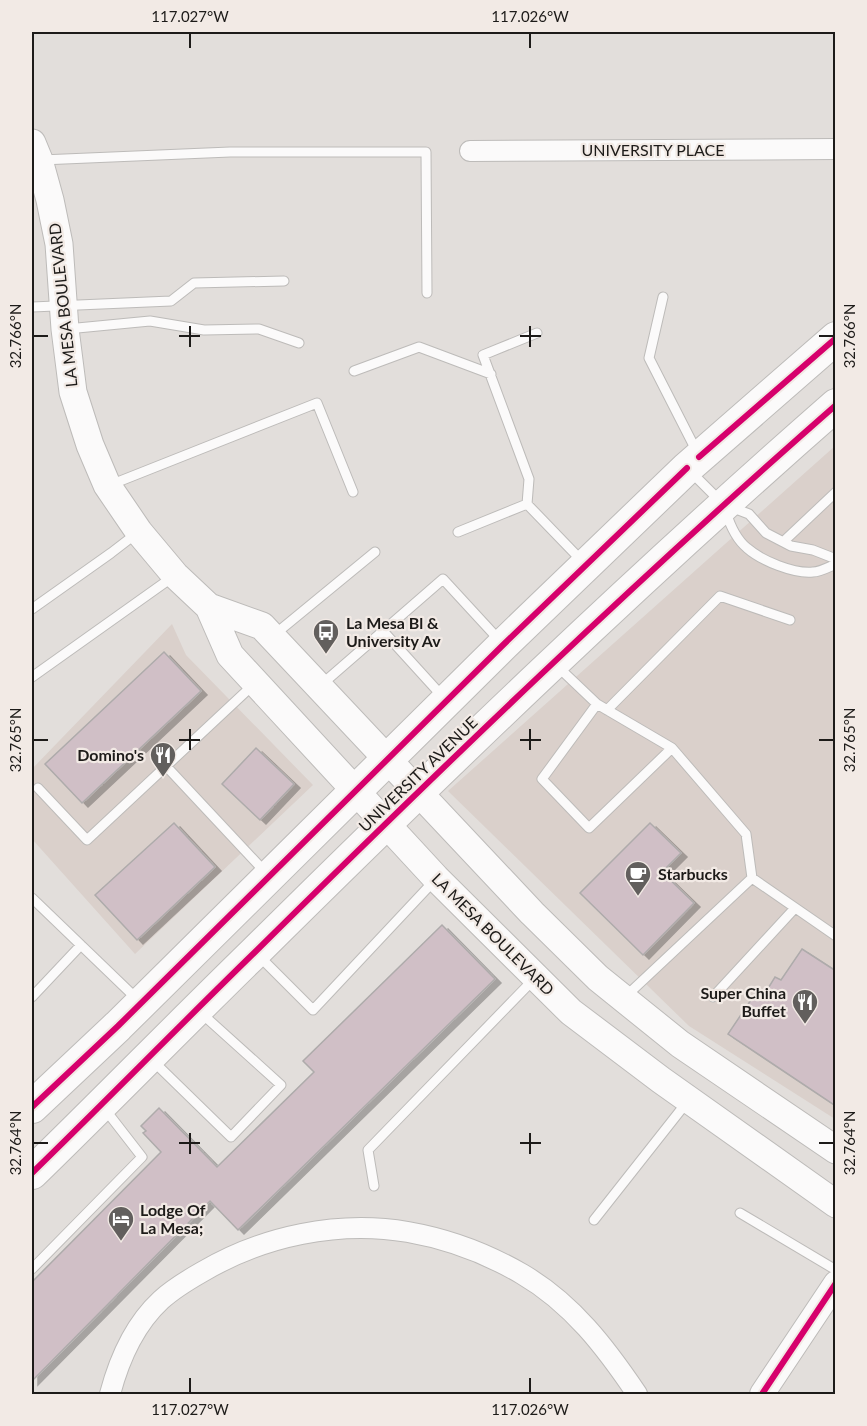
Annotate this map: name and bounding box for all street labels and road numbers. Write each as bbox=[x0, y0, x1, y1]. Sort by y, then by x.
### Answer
street label: UNIVERSITY PLACE bbox=[582, 140, 724, 159]
street label: LA MESA BOULEVARD bbox=[44, 222, 81, 388]
street label: UNIVERSITY AVENUE bbox=[354, 712, 481, 835]
street label: LA MESA BOULEVARD bbox=[428, 869, 558, 999]

